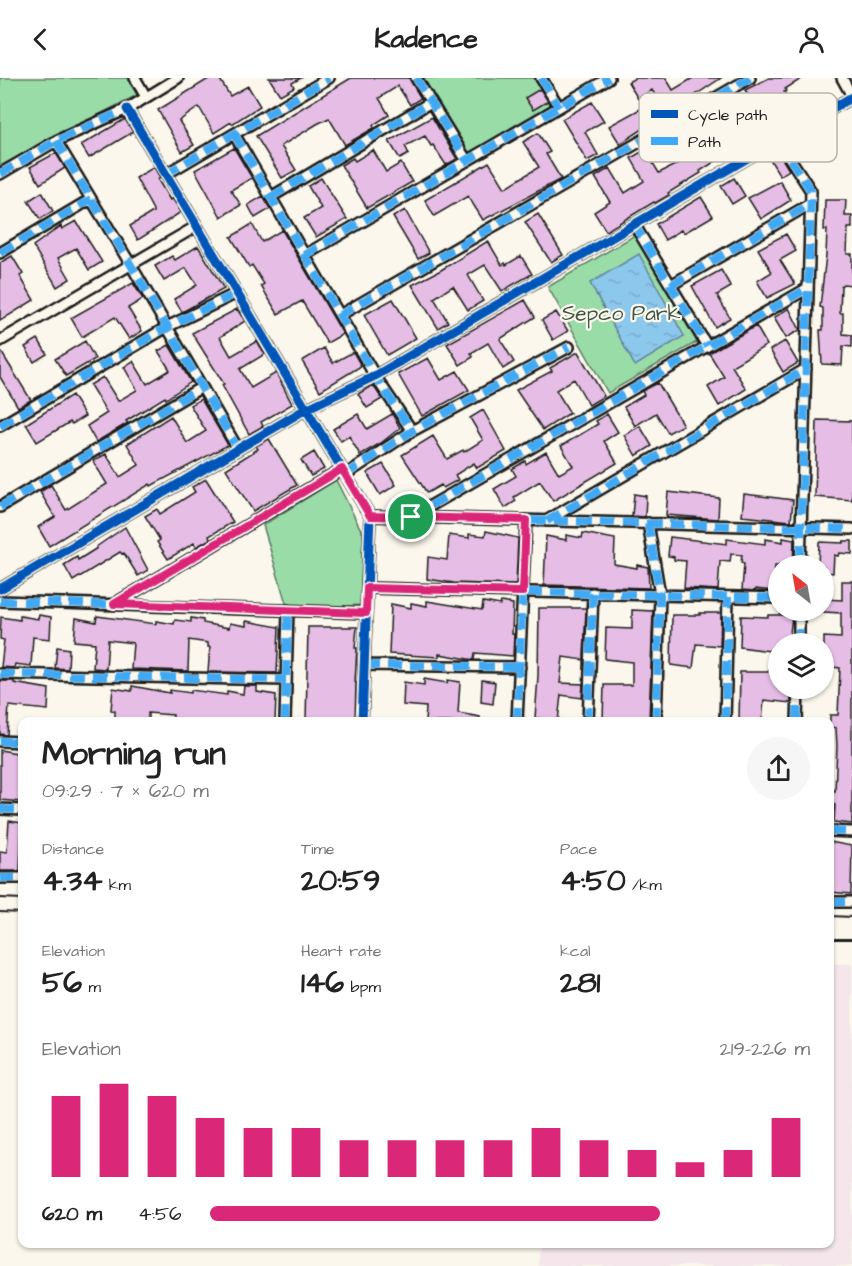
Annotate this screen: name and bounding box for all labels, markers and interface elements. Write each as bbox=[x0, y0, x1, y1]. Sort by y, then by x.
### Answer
text: Kadence bbox=[374, 20, 478, 58]
icon: back bbox=[24, 23, 57, 56]
icon: person bbox=[795, 23, 828, 56]
legend bbox=[639, 93, 837, 162]
text: Cycle path bbox=[688, 104, 767, 127]
text: Path bbox=[688, 131, 721, 153]
park label: Sepco Park bbox=[562, 299, 680, 329]
pin bbox=[385, 491, 436, 542]
icon: arrive bbox=[394, 500, 427, 533]
north arrow bbox=[768, 555, 834, 621]
map controls bbox=[768, 555, 834, 699]
button: layers bbox=[768, 633, 834, 699]
text: Morning run bbox=[42, 731, 226, 777]
button: share bbox=[747, 737, 810, 800]
text: 09:29 · 7 × 620 m bbox=[42, 777, 209, 805]
text: Distance bbox=[42, 838, 104, 860]
text: Time bbox=[301, 838, 335, 860]
text: Pace bbox=[560, 838, 597, 860]
text: 4.34 bbox=[42, 860, 102, 902]
text: 20:59 bbox=[301, 860, 380, 902]
text: 4:50 bbox=[560, 860, 626, 902]
text: km bbox=[102, 874, 131, 896]
text: /km bbox=[626, 874, 662, 896]
text: Elevation bbox=[42, 940, 105, 962]
text: Heart rate bbox=[301, 940, 381, 962]
text: kcal bbox=[560, 940, 591, 962]
text: 56 bbox=[42, 962, 82, 1004]
text: 146 bbox=[301, 962, 344, 1004]
text: 281 bbox=[560, 962, 600, 1004]
text: m bbox=[82, 976, 101, 998]
text: bpm bbox=[344, 976, 381, 998]
text: Elevation bbox=[42, 1035, 121, 1063]
text: 219–226 m bbox=[719, 1035, 810, 1063]
text: 620 m bbox=[42, 1200, 102, 1228]
text: 4:56 bbox=[138, 1200, 182, 1228]

